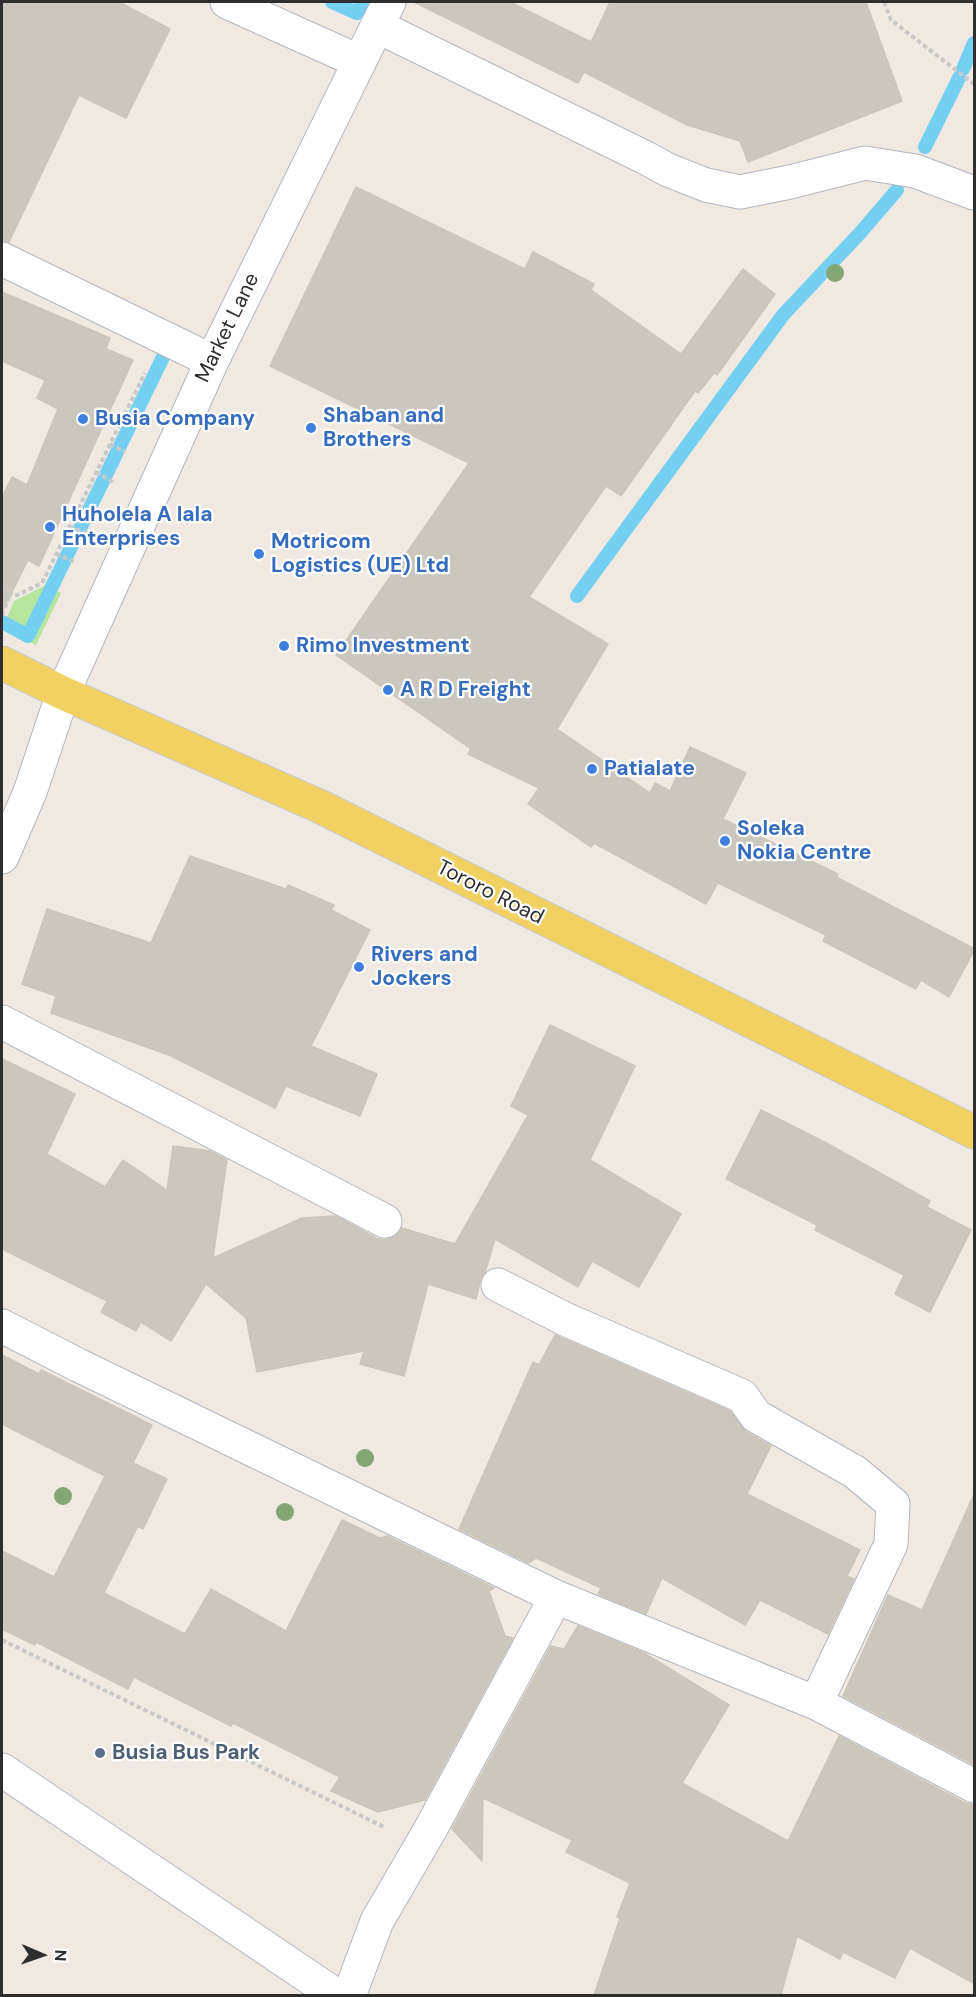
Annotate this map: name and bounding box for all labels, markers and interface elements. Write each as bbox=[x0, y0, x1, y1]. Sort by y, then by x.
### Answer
street label: Market Lane bbox=[191, 269, 265, 387]
place label: Shaban and Brothers bbox=[323, 403, 444, 453]
place label: Busia Company bbox=[95, 406, 255, 432]
marker: Busia Company bbox=[76, 412, 90, 426]
marker: Shaban and Brothers bbox=[304, 421, 318, 435]
place label: Huholela A lala Enterprises bbox=[62, 502, 212, 552]
marker: Huholela A lala Enterprises bbox=[43, 520, 57, 534]
place label: Motricom Logistics (UE) Ltd bbox=[271, 529, 449, 579]
marker: Motricom Logistics (UE) Ltd bbox=[252, 547, 266, 561]
place label: Rimo Investment bbox=[296, 633, 470, 659]
marker: Rimo Investment bbox=[277, 639, 291, 653]
place label: A R D Freight bbox=[400, 677, 531, 703]
marker: A R D Freight bbox=[381, 683, 395, 697]
place label: Patialate bbox=[604, 756, 695, 782]
marker: Patialate bbox=[585, 762, 599, 776]
place label: Soleka Nokia Centre bbox=[737, 816, 872, 866]
marker: Soleka Nokia Centre bbox=[718, 834, 732, 848]
street label: Tororo Road bbox=[432, 855, 548, 931]
place label: Rivers and Jockers bbox=[371, 942, 478, 992]
marker: Rivers and Jockers bbox=[352, 960, 366, 974]
place label: Busia Bus Park bbox=[112, 1740, 260, 1766]
marker: Busia Bus Park bbox=[93, 1746, 107, 1760]
north arrow bbox=[12, 1925, 72, 1985]
text: N bbox=[50, 1949, 71, 1962]

